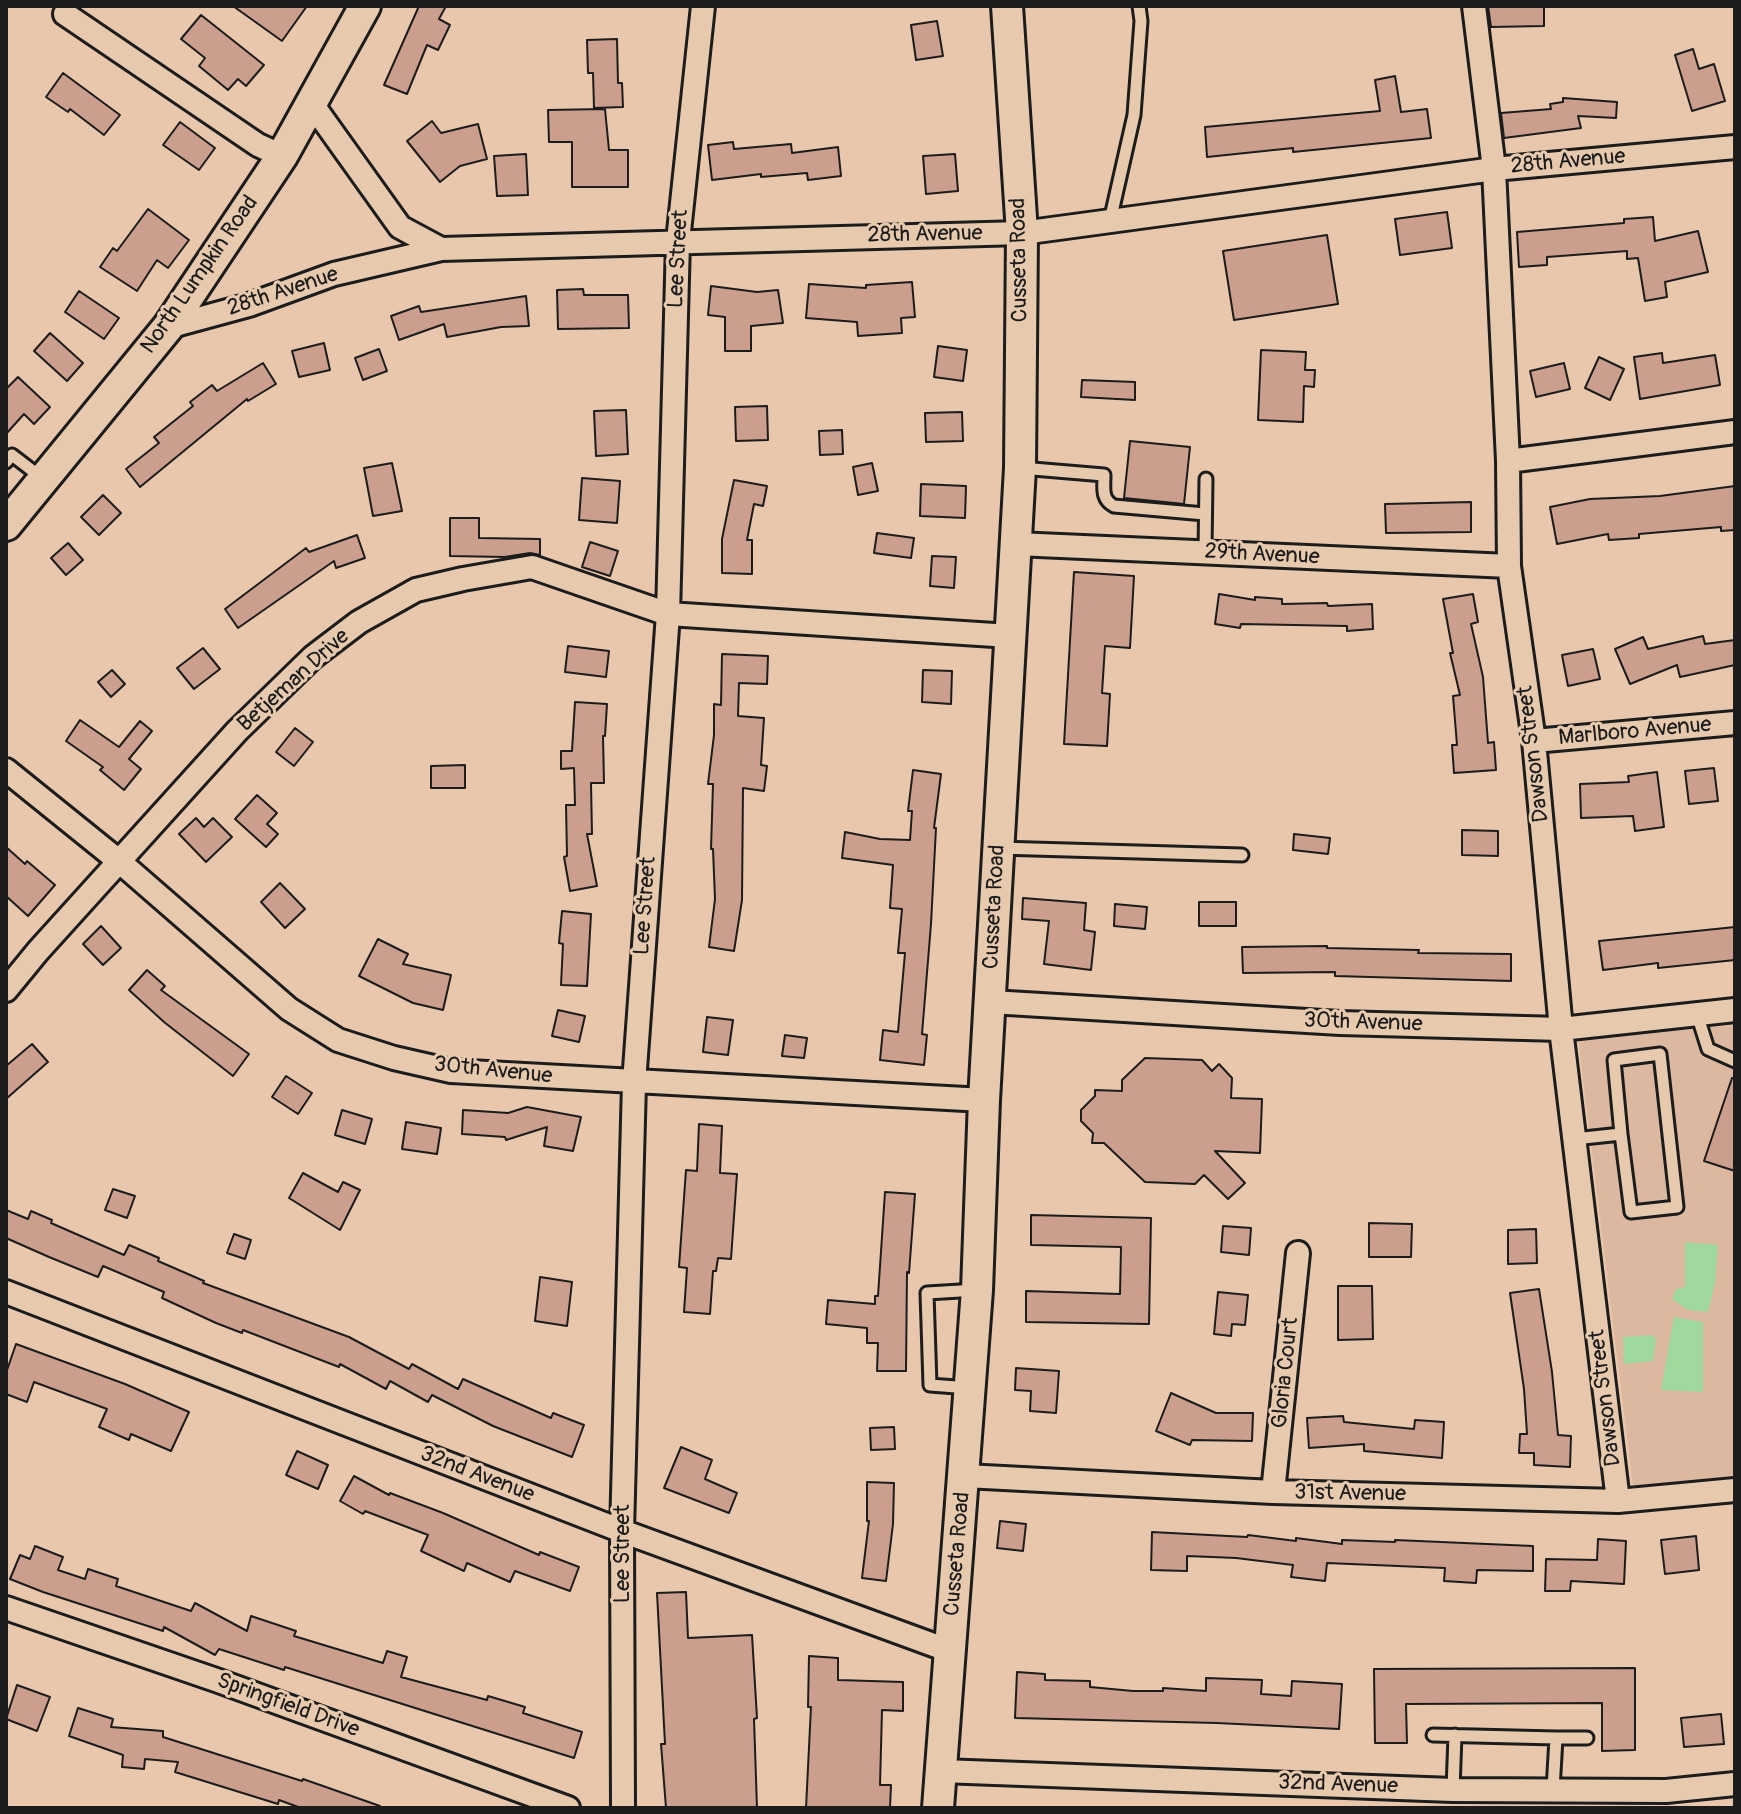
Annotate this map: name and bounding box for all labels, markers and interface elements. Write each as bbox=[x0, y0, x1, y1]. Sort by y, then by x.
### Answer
street label: 28th Avenue bbox=[1510, 144, 1626, 180]
street label: North Lumpkin Road bbox=[136, 191, 264, 359]
street label: Cusseta Road bbox=[1006, 197, 1034, 323]
street label: Lee Street bbox=[663, 209, 695, 309]
street label: 28th Avenue bbox=[867, 221, 983, 249]
street label: 28th Avenue bbox=[224, 262, 342, 322]
street label: 29th Avenue bbox=[1204, 539, 1320, 571]
street label: Betjeman Drive bbox=[233, 624, 355, 738]
street label: Dawson Street bbox=[1513, 684, 1555, 824]
street label: Marlboro Avenue bbox=[1557, 712, 1713, 752]
street label: Cusseta Road bbox=[979, 844, 1011, 970]
street label: Lee Street bbox=[629, 856, 663, 956]
street label: 30th Avenue bbox=[1303, 1008, 1423, 1038]
street label: 30th Avenue bbox=[433, 1052, 553, 1090]
street label: Gloria Court bbox=[1267, 1316, 1305, 1430]
street label: Dawson Street bbox=[1585, 1328, 1627, 1468]
street label: 32nd Avenue bbox=[416, 1441, 538, 1509]
street label: 31st Avenue bbox=[1294, 1480, 1406, 1508]
street label: Cusseta Road bbox=[939, 1491, 977, 1617]
street label: Lee Street bbox=[610, 1505, 636, 1603]
street label: Springfield Drive bbox=[213, 1668, 363, 1744]
street label: 32nd Avenue bbox=[1277, 1770, 1399, 1800]

